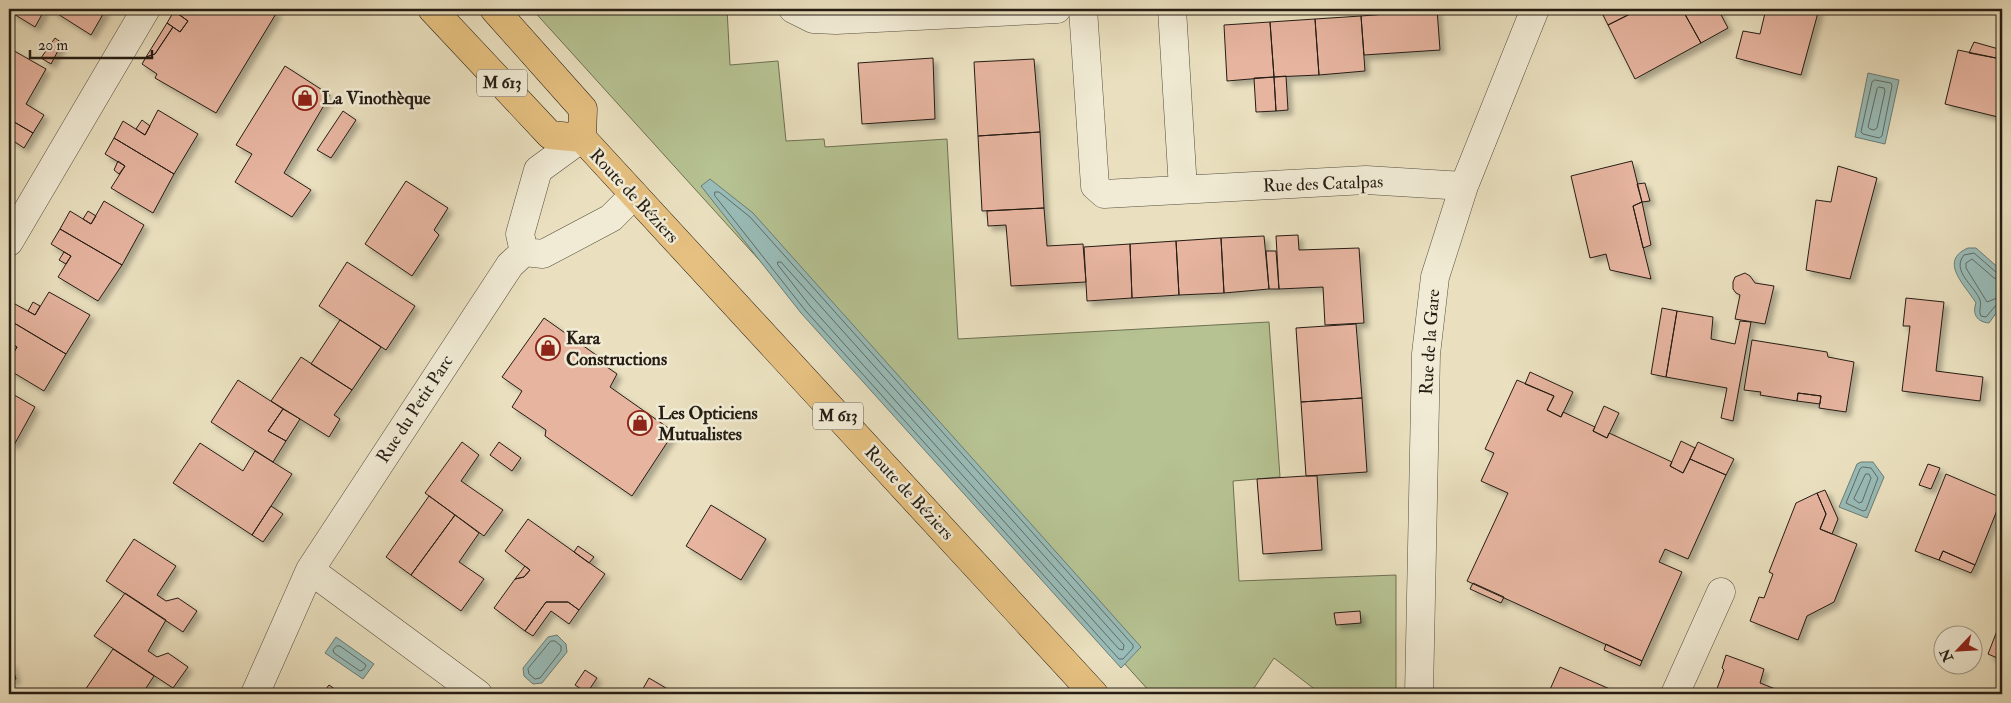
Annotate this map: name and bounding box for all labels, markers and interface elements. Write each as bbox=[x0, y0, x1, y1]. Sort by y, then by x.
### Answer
scale bar bbox=[30, 28, 152, 60]
text: 20 m bbox=[38, 36, 68, 55]
road number: M 613 bbox=[477, 70, 527, 96]
shop icon: La Vinothèque bbox=[292, 85, 318, 111]
place label: La Vinothèque bbox=[322, 87, 431, 110]
street label: Route de Béziers bbox=[584, 144, 684, 248]
street label: Rue des Catalpas bbox=[1262, 170, 1384, 198]
street label: Rue de la Gare bbox=[1415, 288, 1445, 396]
place label: Kara Constructions bbox=[566, 327, 667, 371]
shop icon: Kara Constructions bbox=[535, 335, 561, 361]
street label: Rue du Petit Parc bbox=[371, 351, 459, 467]
place label: Les Opticiens Mutualistes bbox=[657, 402, 758, 446]
road number: M 613 bbox=[813, 402, 863, 430]
shop icon: Les Opticiens Mutualistes bbox=[627, 410, 653, 436]
street label: Route de Béziers bbox=[859, 441, 959, 545]
north arrow bbox=[1934, 626, 1984, 676]
text: N bbox=[1936, 646, 1957, 665]

